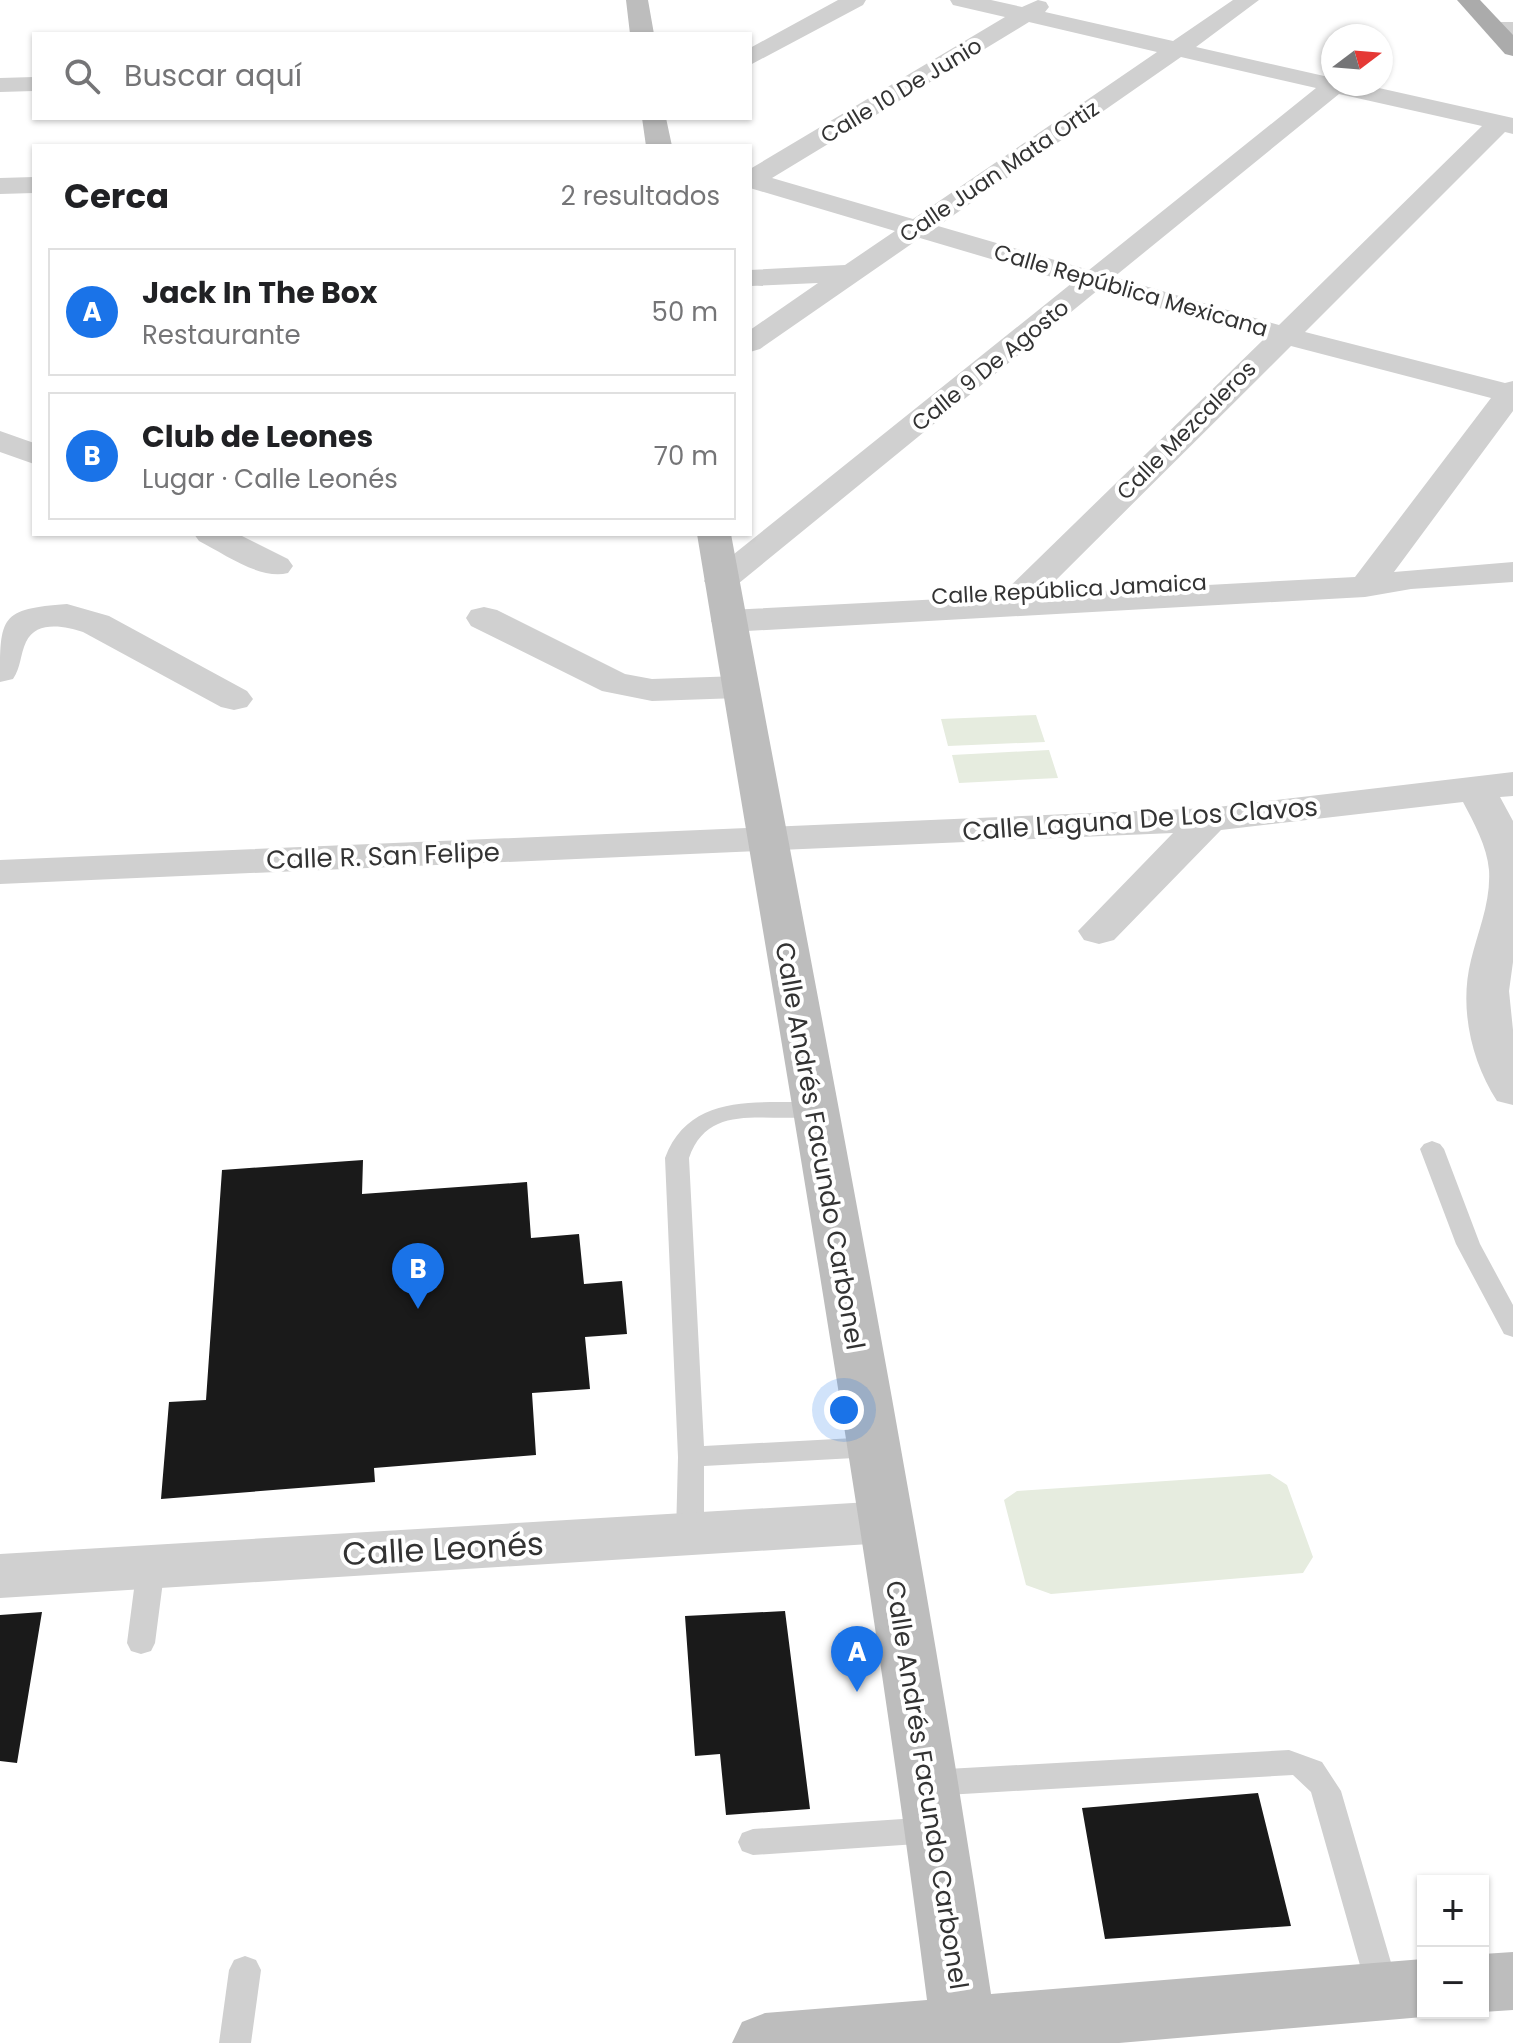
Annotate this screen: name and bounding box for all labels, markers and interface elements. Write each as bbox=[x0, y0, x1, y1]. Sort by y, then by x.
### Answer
north arrow bbox=[1321, 24, 1393, 96]
street label: Calle 10 De Junio bbox=[815, 30, 988, 151]
search box bbox=[32, 32, 752, 120]
icon: search bbox=[60, 54, 104, 98]
text: Buscar aquí bbox=[124, 54, 302, 97]
street label: Calle Juan Mata Ortiz bbox=[894, 93, 1105, 250]
text: Cerca bbox=[64, 172, 169, 220]
text: 2 resultados bbox=[561, 178, 720, 214]
street label: Calle República Mexicana bbox=[990, 236, 1271, 344]
text: Jack In The Box bbox=[142, 271, 378, 314]
street label: Calle 9 De Agosto bbox=[905, 292, 1076, 439]
text: A bbox=[82, 294, 102, 330]
text: 50 m bbox=[652, 294, 718, 330]
text: Restaurante bbox=[142, 317, 301, 353]
street label: Calle Mezcaleros bbox=[1110, 354, 1263, 507]
text: Club de Leones bbox=[142, 415, 373, 458]
text: B bbox=[83, 438, 101, 474]
text: 70 m bbox=[654, 438, 718, 474]
text: Lugar · Calle Leonés bbox=[142, 461, 398, 497]
street label: Calle República Jamaica bbox=[931, 567, 1207, 612]
street label: Calle Laguna De Los Clavos bbox=[961, 789, 1319, 849]
street label: Calle R. San Felipe bbox=[266, 834, 500, 878]
street label: Calle Andrés Facundo Carbonel bbox=[766, 939, 874, 1353]
pin: B bbox=[392, 1243, 444, 1309]
your location bbox=[824, 1390, 864, 1430]
street label: Calle Leonés bbox=[341, 1521, 545, 1576]
street label: Calle Andrés Facundo Carbonel bbox=[877, 1578, 977, 1992]
pin: A bbox=[831, 1626, 883, 1692]
map controls bbox=[1417, 1875, 1489, 2019]
button: + bbox=[1417, 1875, 1489, 1947]
button: − bbox=[1417, 1947, 1489, 2019]

